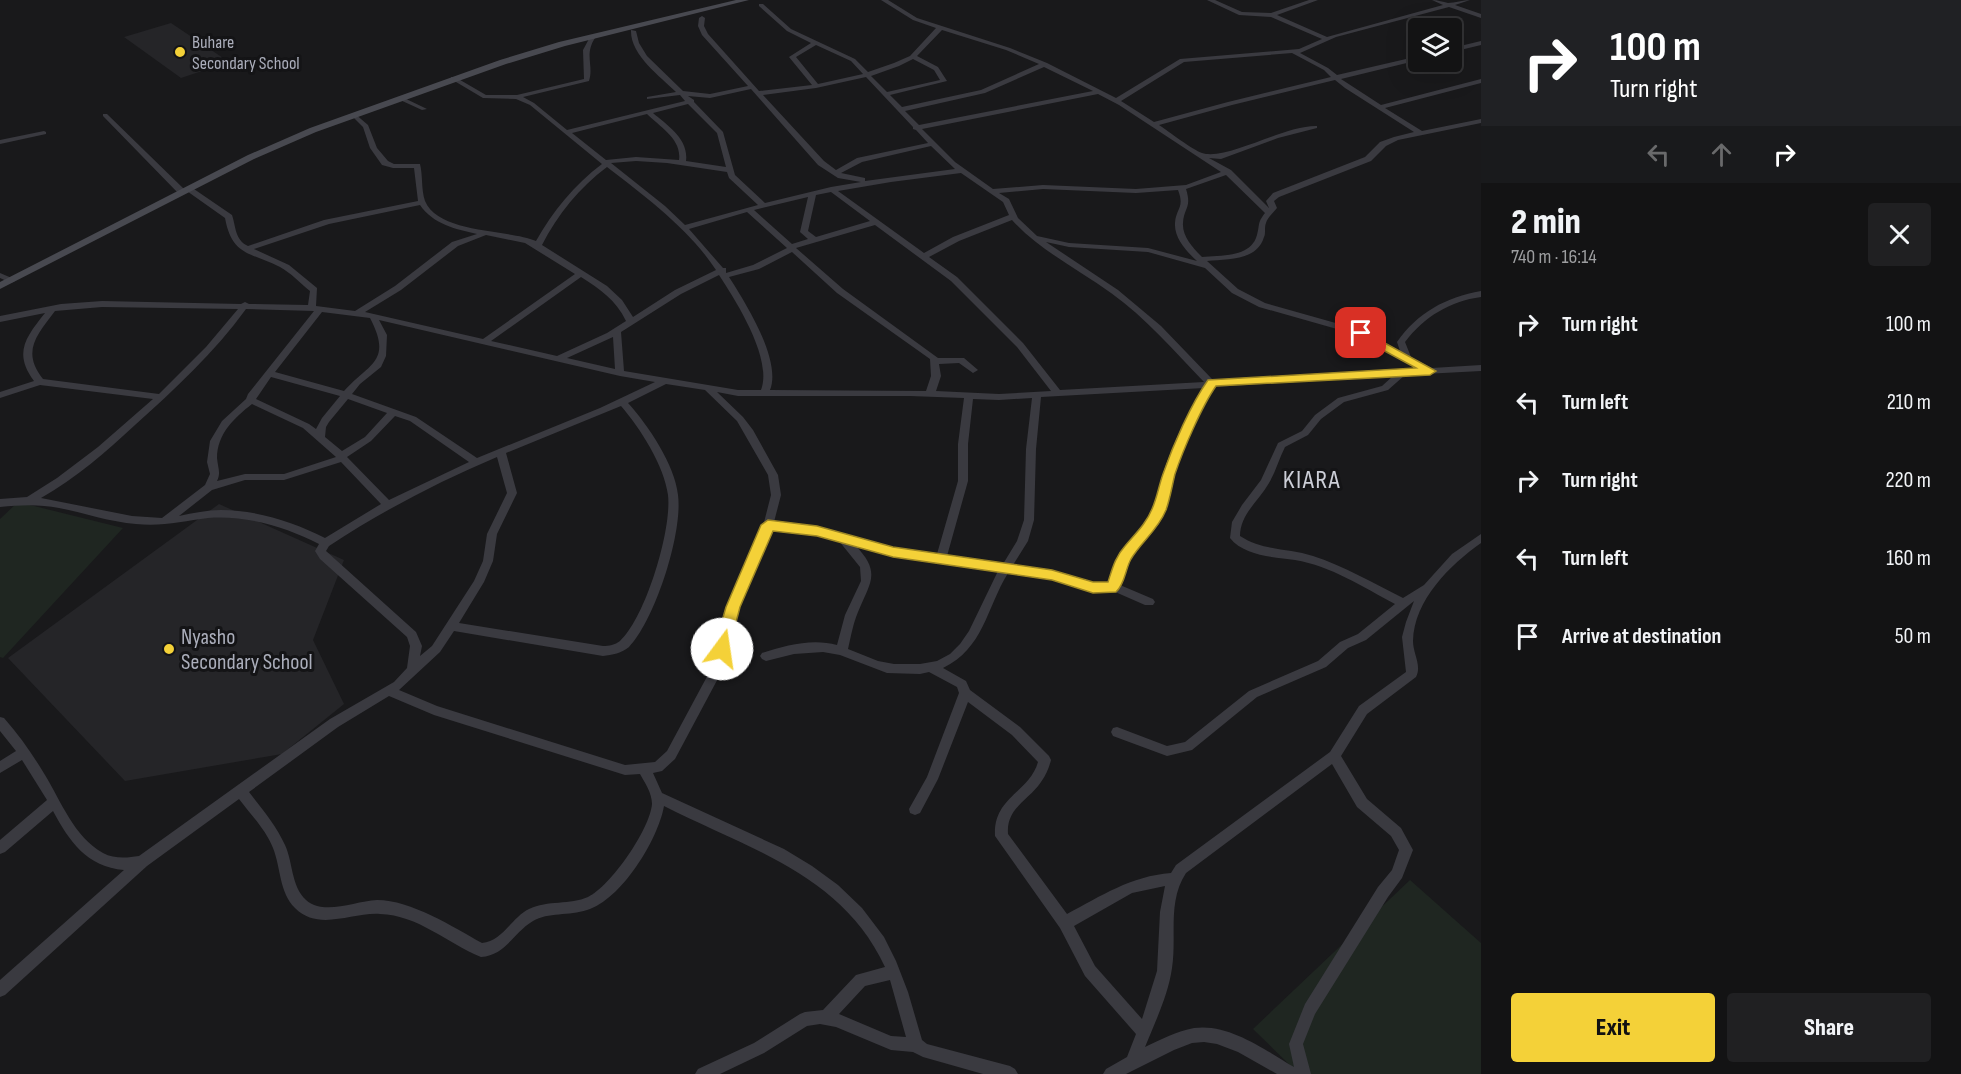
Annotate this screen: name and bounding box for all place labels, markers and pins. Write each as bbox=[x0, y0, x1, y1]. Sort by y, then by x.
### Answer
place label: Buhare Secondary School bbox=[192, 32, 300, 74]
marker: Buhare Secondary School bbox=[173, 45, 187, 59]
pin bbox=[1335, 307, 1386, 358]
place label: Nyasho Secondary School bbox=[181, 624, 313, 676]
marker: Nyasho Secondary School bbox=[162, 642, 176, 656]

